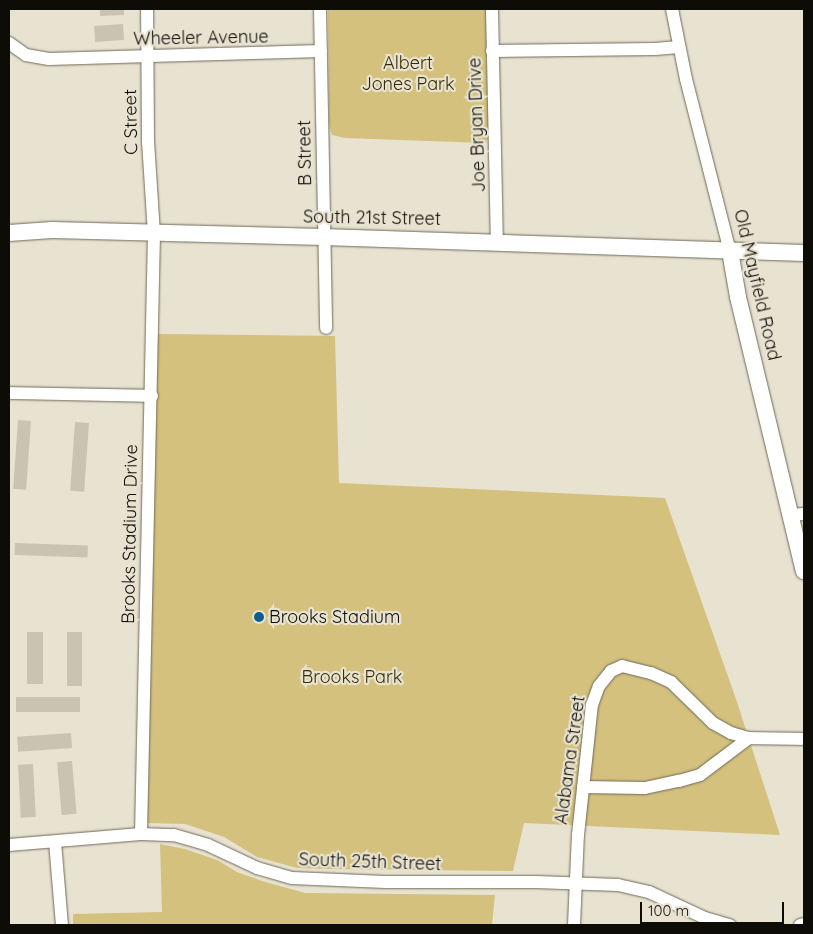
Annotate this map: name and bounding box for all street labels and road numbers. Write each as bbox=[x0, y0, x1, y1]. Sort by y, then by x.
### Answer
street label: Wheeler Avenue bbox=[133, 26, 269, 50]
street label: Joe Bryan Drive bbox=[464, 57, 490, 193]
street label: C Street bbox=[120, 89, 142, 155]
street label: B Street bbox=[294, 120, 316, 186]
street label: South 21st Street bbox=[303, 206, 441, 230]
street label: Old Mayfield Road bbox=[729, 207, 785, 363]
street label: Brooks Stadium Drive bbox=[118, 444, 142, 624]
street label: Alabama Street bbox=[550, 694, 590, 826]
street label: South 25th Street bbox=[298, 849, 442, 875]

